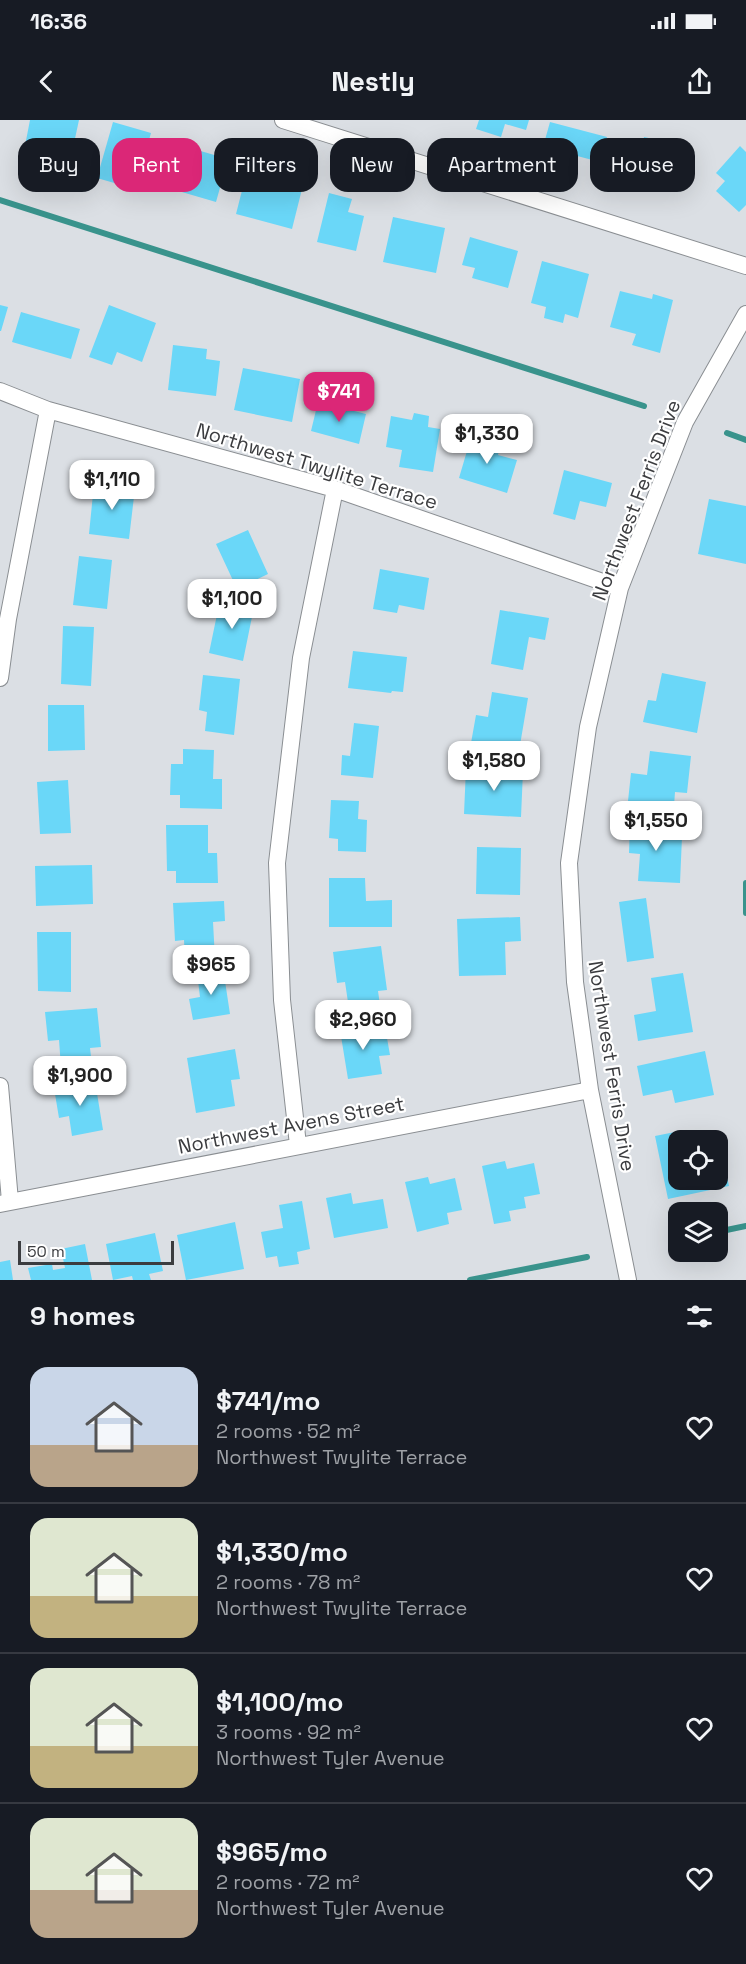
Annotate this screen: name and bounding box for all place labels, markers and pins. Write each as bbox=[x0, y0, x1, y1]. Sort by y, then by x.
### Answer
pin: $741 bbox=[303, 372, 375, 423]
pin: $1,330 bbox=[438, 414, 536, 465]
pin: $1,110 bbox=[63, 460, 161, 511]
pin: $1,100 bbox=[183, 579, 281, 630]
pin: $1,580 bbox=[445, 741, 543, 792]
pin: $1,550 bbox=[607, 801, 705, 852]
pin: $965 bbox=[175, 945, 247, 996]
pin: $2,960 bbox=[314, 1000, 412, 1051]
pin: $1,900 bbox=[31, 1056, 129, 1107]

